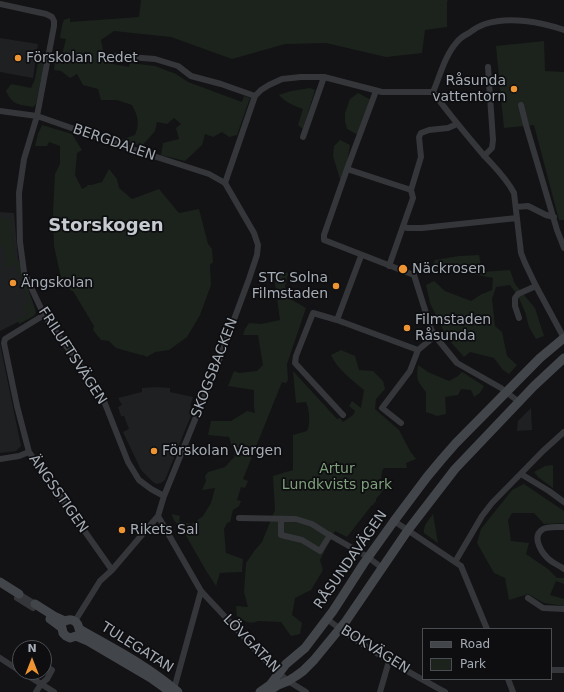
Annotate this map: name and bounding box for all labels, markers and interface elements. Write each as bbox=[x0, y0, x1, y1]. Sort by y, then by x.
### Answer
place label: Förskolan Redet bbox=[26, 50, 138, 66]
marker: Förskolan Redet bbox=[13, 53, 23, 63]
place label: Råsunda vattentorn bbox=[432, 73, 506, 106]
marker: Råsunda vattentorn bbox=[509, 84, 519, 94]
street label: BERGDALEN bbox=[70, 121, 158, 165]
district label: Storskogen bbox=[48, 215, 164, 237]
place label: Näckrosen bbox=[412, 261, 486, 277]
marker: Näckrosen bbox=[397, 263, 409, 275]
place label: STC Solna Filmstaden bbox=[252, 270, 328, 302]
place label: Ängskolan bbox=[21, 275, 93, 291]
marker: Ängskolan bbox=[8, 278, 18, 288]
marker: STC Solna Filmstaden bbox=[331, 281, 341, 291]
street label: FRILUFTSVÄGEN bbox=[34, 304, 110, 408]
place label: Filmstaden Råsunda bbox=[415, 312, 491, 344]
street label: SKOGSBACKEN bbox=[188, 316, 242, 420]
marker: Filmstaden Råsunda bbox=[402, 323, 412, 333]
place label: Förskolan Vargen bbox=[162, 443, 282, 459]
marker: Förskolan Vargen bbox=[149, 446, 159, 456]
street label: ÄNGSSTIGEN bbox=[25, 452, 91, 536]
park label: Artur Lundkvists park bbox=[282, 461, 392, 494]
street label: RÅSUNDAVÄGEN bbox=[311, 508, 391, 612]
place label: Rikets Sal bbox=[130, 522, 198, 538]
marker: Rikets Sal bbox=[117, 525, 127, 535]
street label: LÖVGATAN bbox=[219, 611, 283, 677]
street label: TULEGATAN bbox=[98, 619, 176, 677]
street label: BOKVÄGEN bbox=[338, 622, 412, 678]
legend bbox=[422, 628, 552, 680]
text: Road bbox=[460, 637, 490, 651]
north arrow bbox=[12, 640, 52, 680]
text: N bbox=[27, 642, 37, 655]
text: Park bbox=[460, 657, 486, 671]

